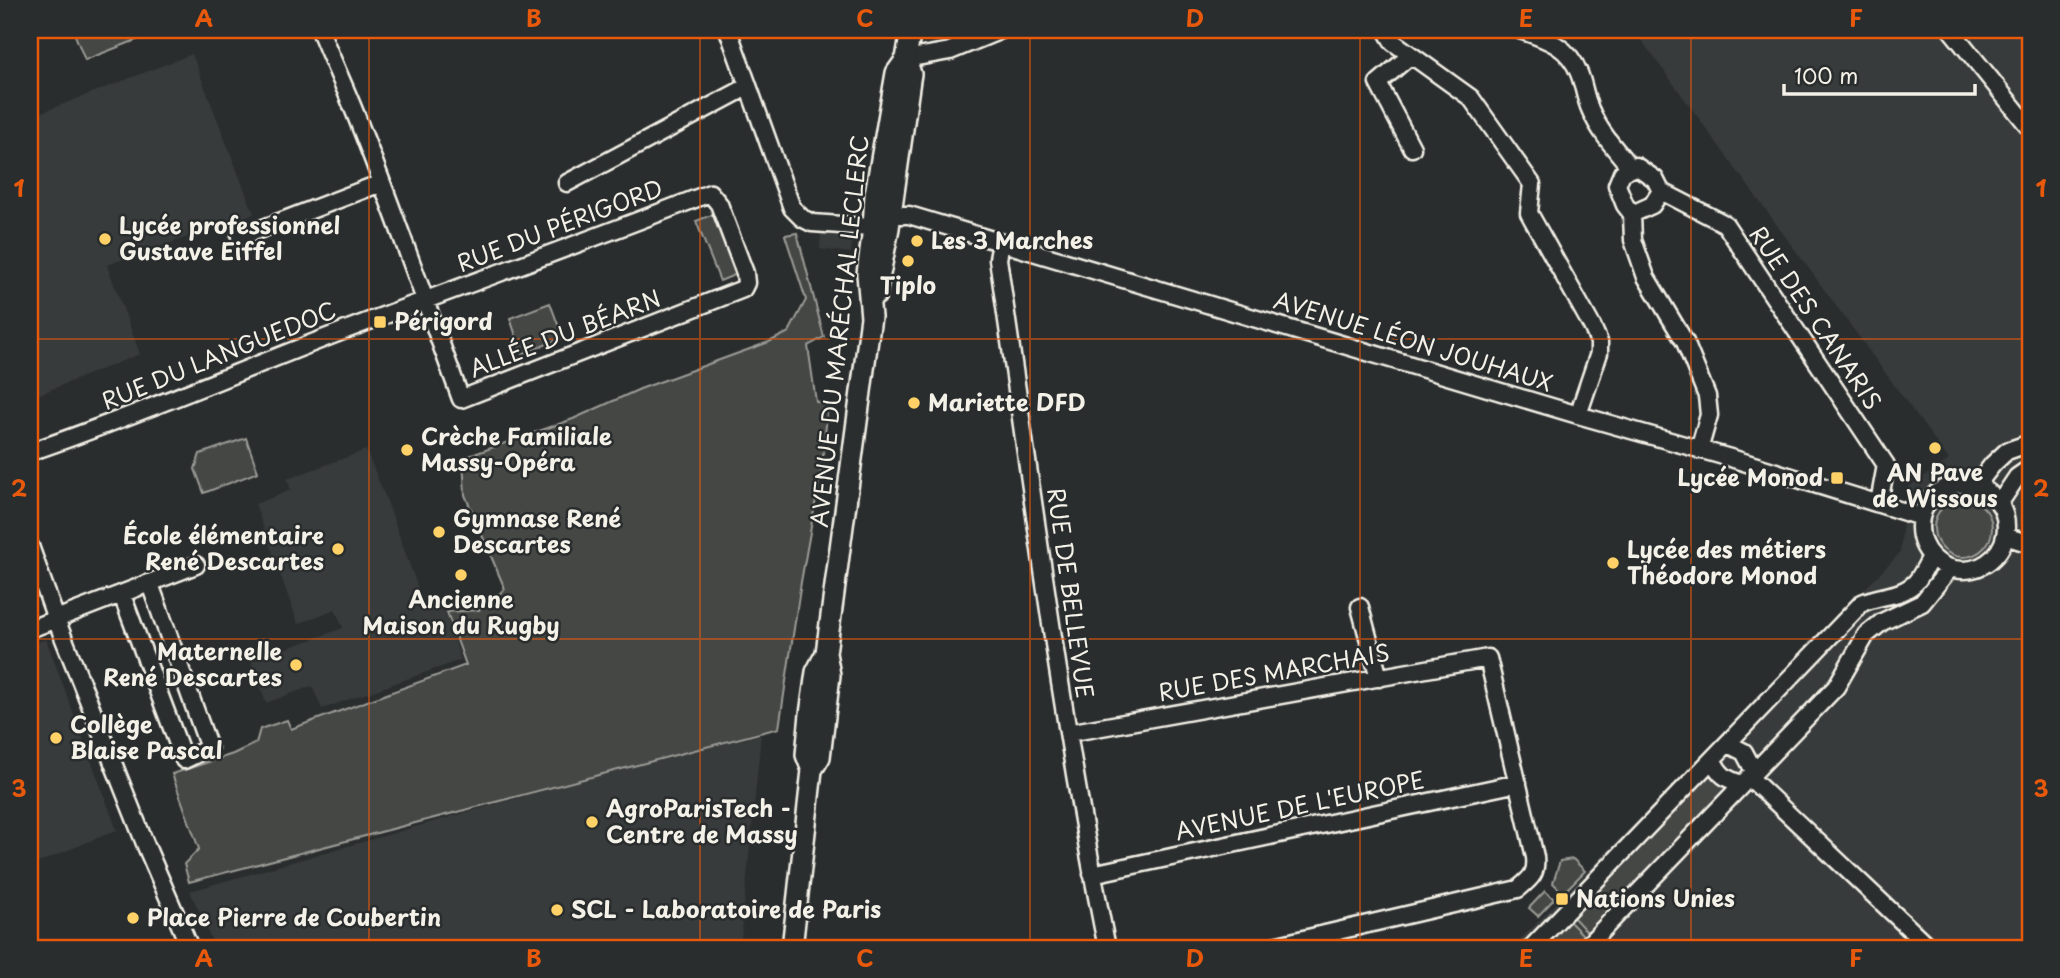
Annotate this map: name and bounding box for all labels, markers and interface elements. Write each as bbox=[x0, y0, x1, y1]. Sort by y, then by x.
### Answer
text: A bbox=[195, 0, 213, 35]
text: B bbox=[526, 0, 542, 35]
text: C bbox=[856, 0, 874, 35]
text: D bbox=[1186, 0, 1204, 35]
text: E bbox=[1519, 0, 1533, 35]
text: F bbox=[1849, 0, 1863, 35]
scale bar bbox=[1784, 52, 1974, 96]
text: 100 m bbox=[1794, 59, 1858, 91]
street label: AVENUE DU MARÉCHAL LECLERC bbox=[800, 133, 877, 529]
street label: RUE DU PÉRIGORD bbox=[451, 169, 667, 280]
text: 1 bbox=[14, 170, 25, 205]
text: 1 bbox=[2036, 170, 2047, 205]
place label: Lycée professionnel Gustave Eiffel bbox=[119, 207, 340, 268]
street label: RUE DES CANARIS bbox=[1742, 218, 1891, 416]
place label: Les 3 Marches bbox=[931, 222, 1093, 257]
marker: Lycée professionnel Gustave Eiffel bbox=[97, 231, 113, 247]
marker: Les 3 Marches bbox=[909, 233, 925, 249]
marker: Tiplo bbox=[900, 253, 916, 269]
place label: Tiplo bbox=[880, 267, 936, 302]
street label: ALLÉE DU BÉARN bbox=[464, 280, 665, 385]
street label: AVENUE LÉON JOUHAUX bbox=[1270, 282, 1557, 400]
street label: RUE DU LANGUEDOC bbox=[96, 292, 341, 418]
place label: Périgord bbox=[394, 303, 493, 338]
marker: Périgord bbox=[372, 314, 388, 330]
place label: Mariette DFD bbox=[928, 384, 1086, 419]
marker: Mariette DFD bbox=[906, 395, 922, 411]
place label: Crèche Familiale Massy-Opéra bbox=[421, 418, 612, 479]
marker: AN Pave de Wissous bbox=[1927, 440, 1943, 456]
marker: Crèche Familiale Massy-Opéra bbox=[399, 442, 415, 458]
place label: AN Pave de Wissous bbox=[1872, 454, 1998, 515]
place label: Lycée Monod bbox=[1677, 459, 1823, 494]
text: 2 bbox=[11, 470, 27, 505]
marker: Lycée Monod bbox=[1829, 470, 1845, 486]
text: 2 bbox=[2033, 470, 2049, 505]
street label: RUE DE BELLEVUE bbox=[1039, 485, 1104, 700]
place label: Gymnase René Descartes bbox=[453, 500, 622, 561]
place label: École élémentaire René Descartes bbox=[123, 517, 324, 578]
marker: Gymnase René Descartes bbox=[431, 524, 447, 540]
place label: Lycée des métiers Théodore Monod bbox=[1627, 531, 1826, 592]
marker: École élémentaire René Descartes bbox=[330, 541, 346, 557]
marker: Lycée des métiers Théodore Monod bbox=[1605, 555, 1621, 571]
marker: Ancienne Maison du Rugby bbox=[453, 567, 469, 583]
place label: Ancienne Maison du Rugby bbox=[362, 581, 560, 642]
place label: Maternelle René Descartes bbox=[103, 633, 282, 694]
street label: RUE DES MARCHAIS bbox=[1155, 634, 1392, 709]
marker: Maternelle René Descartes bbox=[288, 657, 304, 673]
place label: Collège Blaise Pascal bbox=[70, 706, 223, 767]
marker: Collège Blaise Pascal bbox=[48, 730, 64, 746]
street label: AVENUE DE L'EUROPE bbox=[1172, 761, 1428, 848]
text: 3 bbox=[11, 770, 27, 805]
text: 3 bbox=[2033, 770, 2049, 805]
place label: AgroParisTech - Centre de Massy bbox=[606, 790, 798, 851]
marker: AgroParisTech - Centre de Massy bbox=[584, 814, 600, 830]
place label: Nations Unies bbox=[1576, 880, 1735, 915]
place label: SCL - Laboratoire de Paris bbox=[571, 891, 881, 926]
marker: Nations Unies bbox=[1554, 891, 1570, 907]
place label: Place Pierre de Coubertin bbox=[147, 899, 441, 934]
marker: SCL - Laboratoire de Paris bbox=[549, 902, 565, 918]
marker: Place Pierre de Coubertin bbox=[125, 910, 141, 926]
text: A bbox=[195, 940, 213, 975]
text: B bbox=[526, 940, 542, 975]
text: C bbox=[856, 940, 874, 975]
text: D bbox=[1186, 940, 1204, 975]
text: E bbox=[1519, 940, 1533, 975]
text: F bbox=[1849, 940, 1863, 975]

